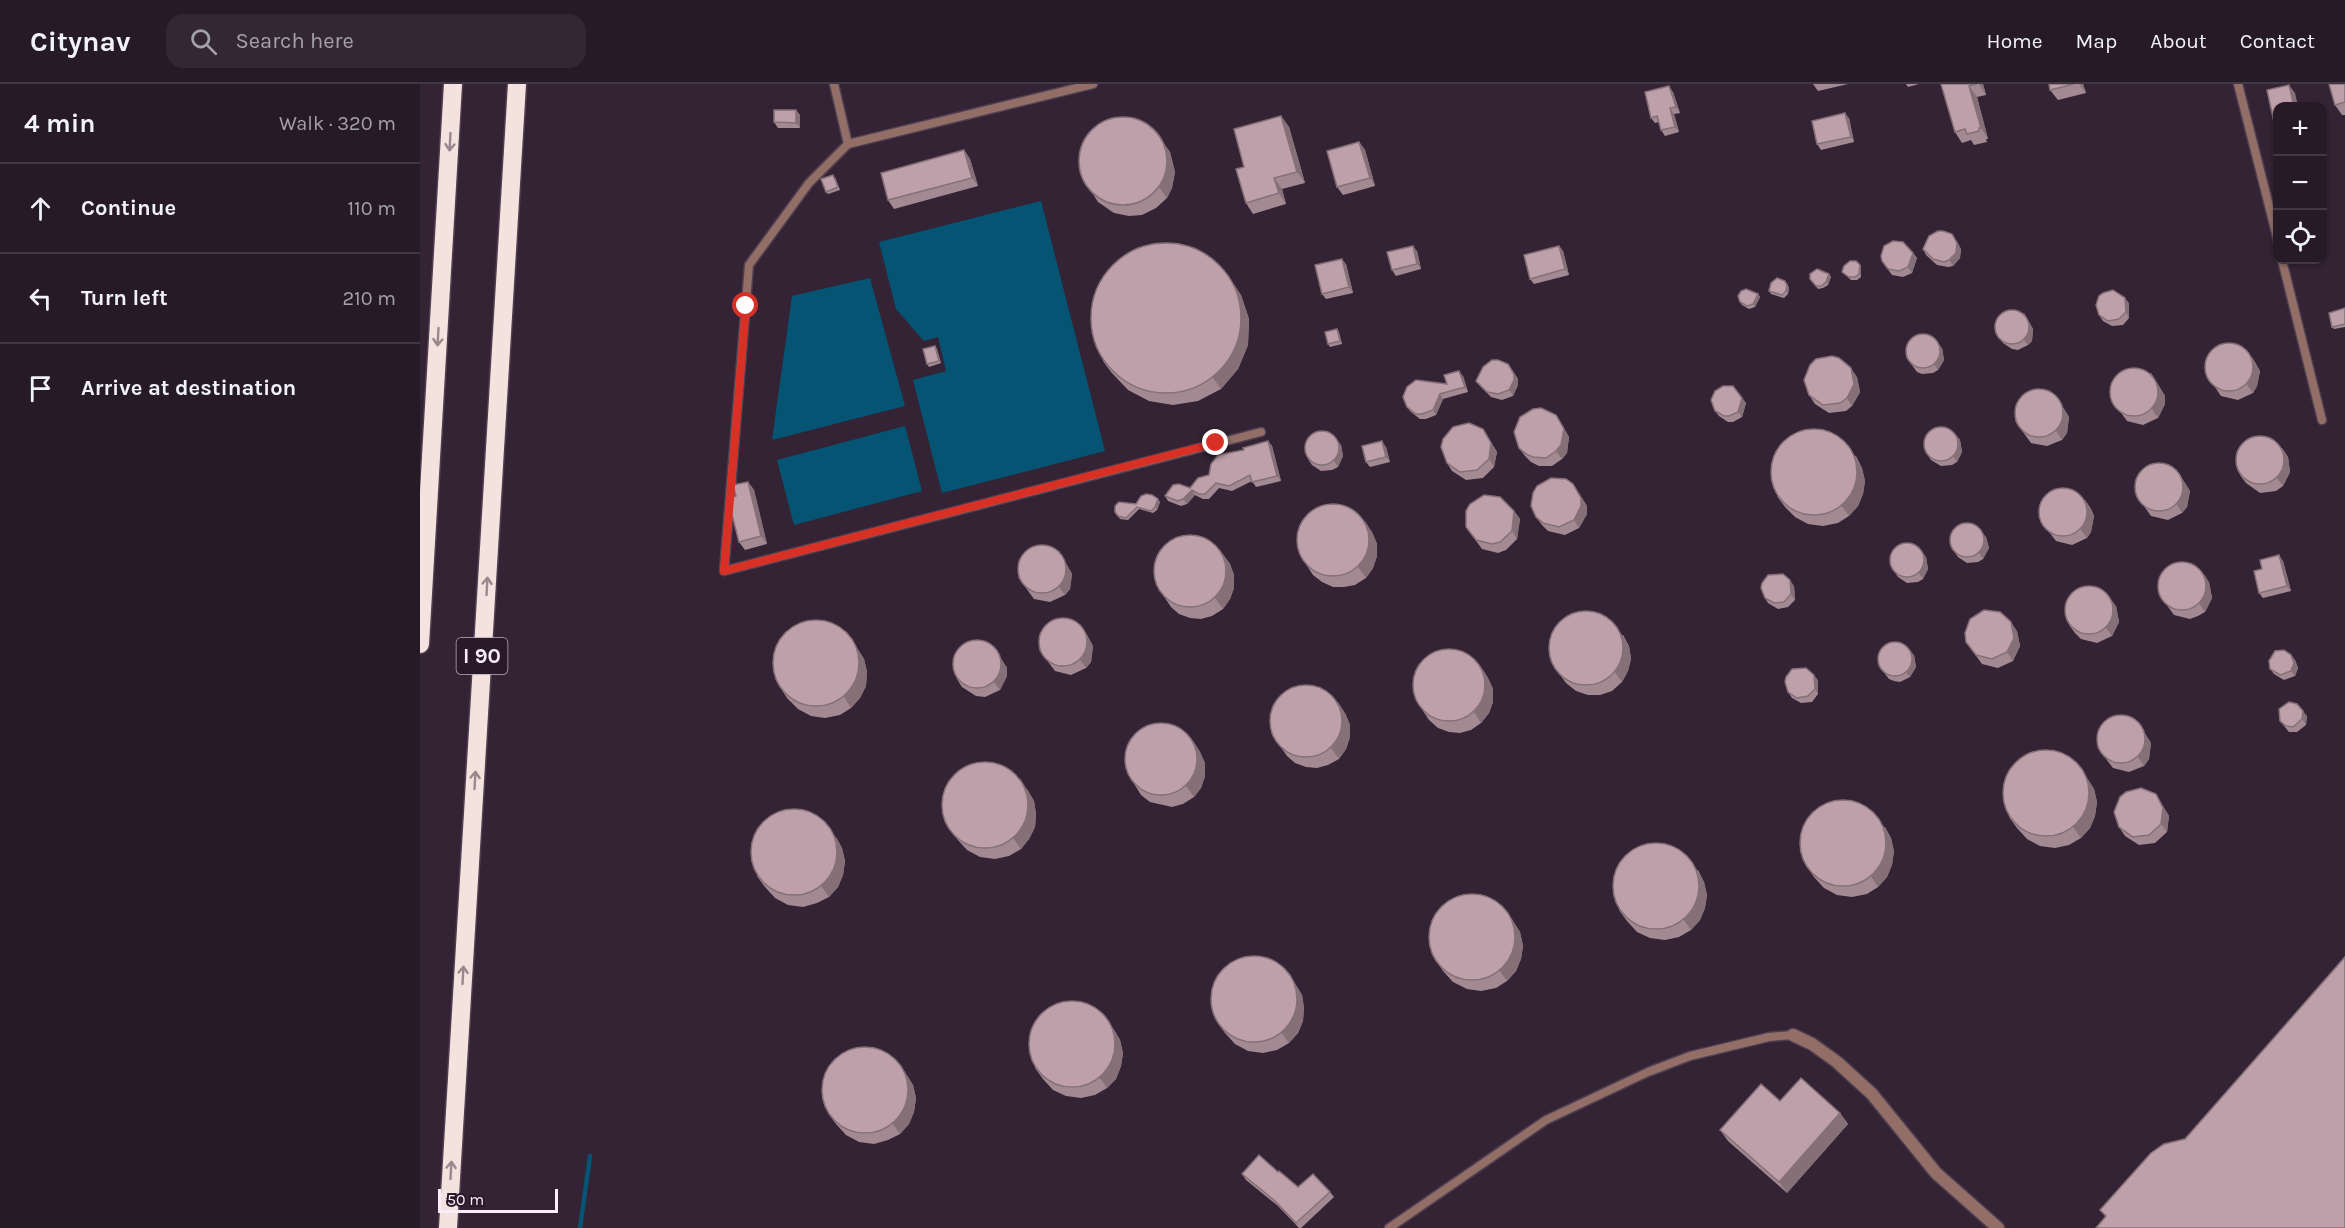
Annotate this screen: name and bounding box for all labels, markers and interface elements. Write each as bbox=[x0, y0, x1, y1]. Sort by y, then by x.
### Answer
search box bbox=[166, 14, 586, 68]
text: Citynav bbox=[30, 25, 130, 58]
icon: search bbox=[187, 25, 220, 58]
text: Search here bbox=[235, 28, 354, 54]
text: Home bbox=[1987, 29, 2043, 53]
text: Map bbox=[2076, 29, 2117, 53]
text: About bbox=[2150, 29, 2207, 53]
text: Contact bbox=[2240, 29, 2315, 53]
map controls bbox=[2273, 102, 2327, 264]
button: + bbox=[2273, 102, 2327, 156]
text: 4 min bbox=[24, 108, 95, 139]
text: Walk · 320 m bbox=[279, 112, 396, 135]
one-way arrow bbox=[444, 132, 455, 152]
button: − bbox=[2273, 156, 2327, 210]
icon: ahead bbox=[24, 192, 57, 225]
text: Continue bbox=[81, 195, 176, 221]
text: 110 m bbox=[347, 197, 396, 220]
button: locate bbox=[2273, 210, 2327, 264]
icon: left bbox=[24, 282, 57, 315]
text: Turn left bbox=[81, 285, 168, 311]
text: 210 m bbox=[342, 287, 396, 310]
route start bbox=[732, 292, 758, 318]
one-way arrow bbox=[433, 327, 444, 347]
icon: arrive bbox=[24, 372, 57, 405]
text: Arrive at destination bbox=[81, 375, 296, 401]
route end bbox=[1202, 429, 1228, 455]
one-way arrow bbox=[481, 576, 492, 596]
road number: I 90 bbox=[456, 638, 508, 674]
one-way arrow bbox=[469, 771, 480, 791]
one-way arrow bbox=[458, 965, 469, 985]
one-way arrow bbox=[446, 1160, 457, 1180]
scale bar bbox=[438, 1186, 558, 1214]
text: 50 m bbox=[447, 1190, 484, 1209]

